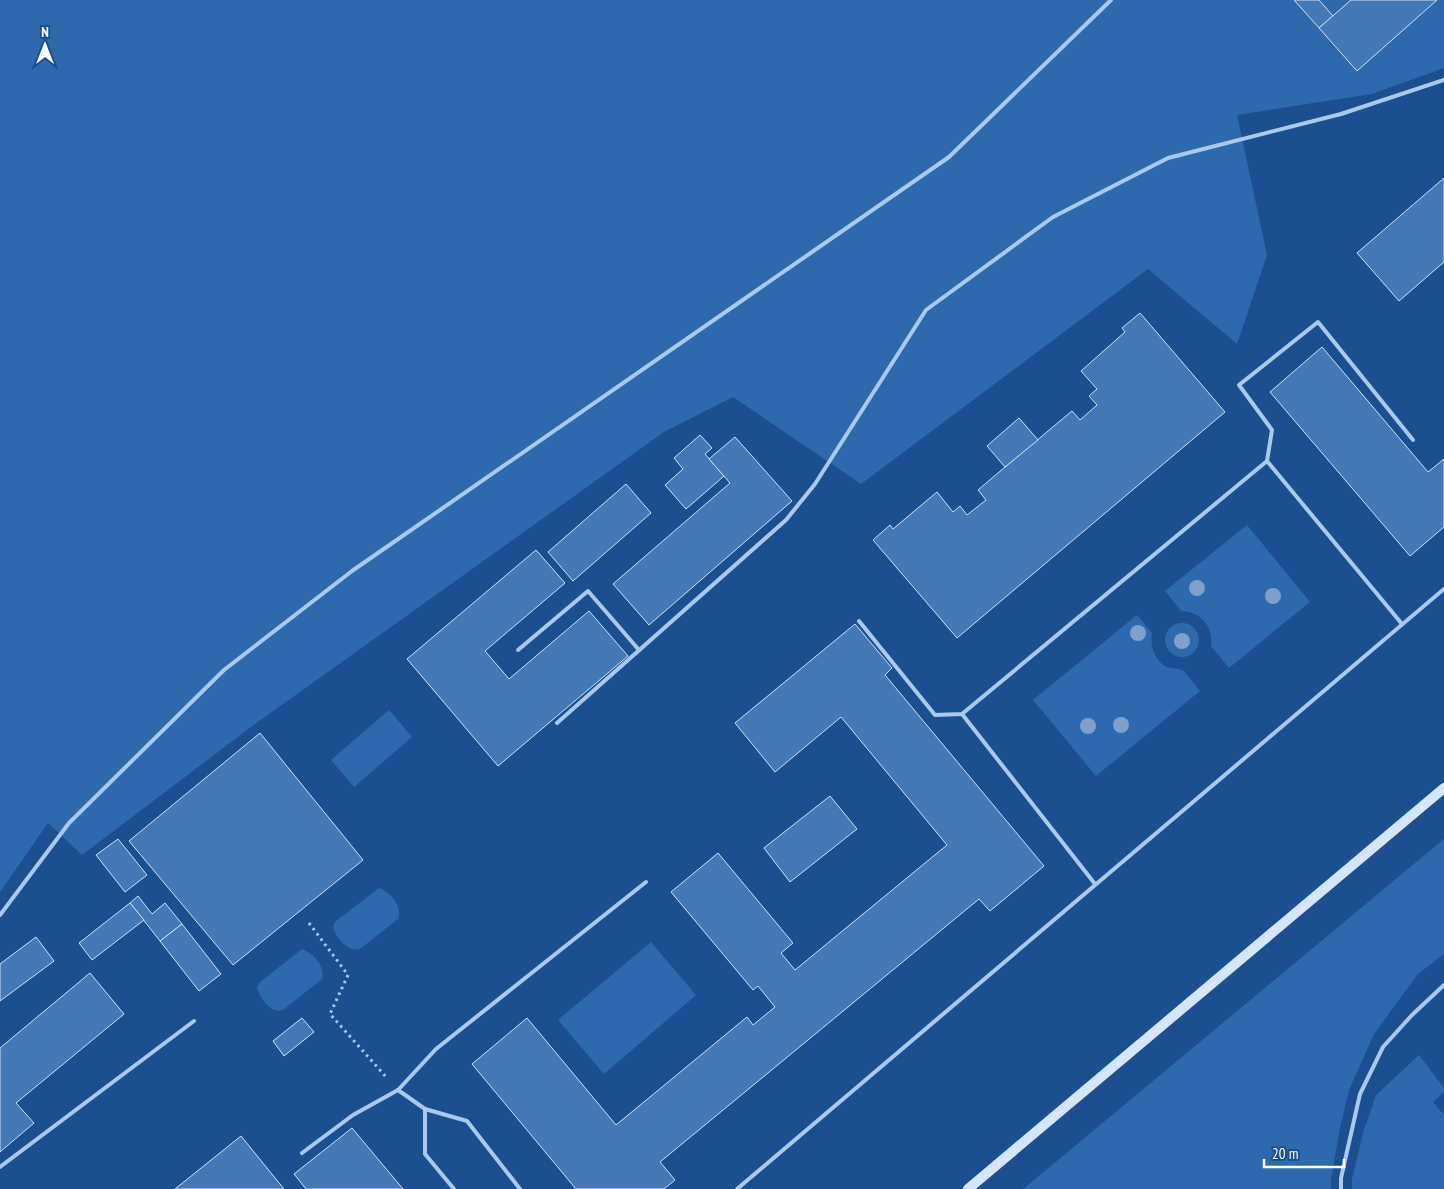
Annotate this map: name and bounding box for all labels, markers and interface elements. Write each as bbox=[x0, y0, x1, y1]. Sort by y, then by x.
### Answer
north arrow bbox=[20, 20, 70, 70]
text: N bbox=[41, 23, 49, 41]
scale bar bbox=[1264, 1136, 1344, 1168]
text: 20 m bbox=[1272, 1144, 1298, 1163]

